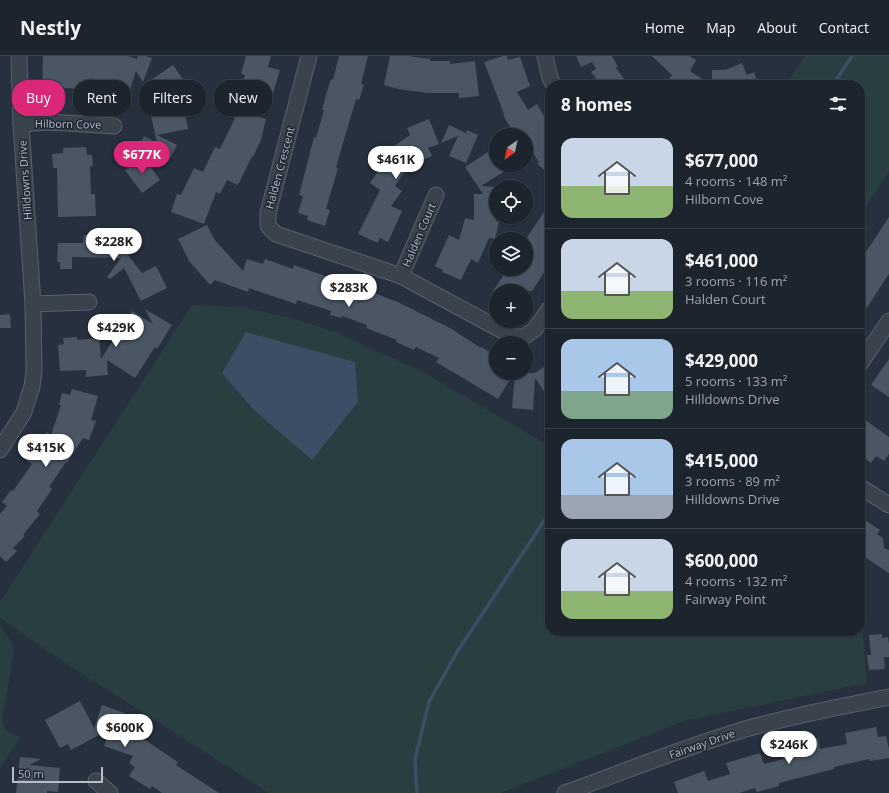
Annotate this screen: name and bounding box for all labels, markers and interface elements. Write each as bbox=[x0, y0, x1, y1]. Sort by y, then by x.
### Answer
text: Nestly bbox=[20, 15, 81, 41]
text: Home bbox=[645, 18, 684, 37]
text: Map bbox=[706, 18, 735, 37]
text: About bbox=[757, 18, 797, 37]
text: Contact bbox=[819, 18, 869, 37]
chip: Buy bbox=[12, 80, 65, 116]
chip: Rent bbox=[73, 80, 131, 116]
chip: Filters bbox=[139, 80, 206, 116]
chip: New bbox=[214, 80, 272, 116]
text: 8 homes bbox=[561, 93, 632, 116]
icon: filters bbox=[827, 93, 849, 115]
street label: Hilborn Cove bbox=[35, 115, 101, 132]
street label: Halden Crescent bbox=[261, 125, 298, 211]
north arrow bbox=[489, 128, 533, 172]
map controls bbox=[489, 128, 533, 380]
street label: Hilldowns Drive bbox=[14, 140, 35, 221]
pin: $677K bbox=[114, 141, 170, 175]
text: $677K bbox=[123, 145, 161, 163]
pin: $461K bbox=[368, 146, 424, 180]
text: $677,000 bbox=[685, 149, 758, 172]
text: $461K bbox=[377, 150, 415, 168]
icon: home bbox=[593, 154, 641, 202]
text: 4 rooms · 148 m² bbox=[685, 172, 787, 190]
button: locate bbox=[489, 180, 533, 224]
text: Hilborn Cove bbox=[685, 190, 763, 208]
street label: Halden Court bbox=[398, 200, 439, 269]
pin: $228K bbox=[86, 228, 142, 262]
text: $228K bbox=[95, 232, 133, 250]
button: layers bbox=[489, 232, 533, 276]
text: $461,000 bbox=[685, 249, 758, 272]
icon: home bbox=[593, 255, 641, 303]
text: 3 rooms · 116 m² bbox=[685, 272, 787, 290]
pin: $283K bbox=[321, 274, 377, 308]
text: $283K bbox=[330, 278, 368, 296]
button: + bbox=[489, 284, 533, 328]
text: Halden Court bbox=[685, 290, 766, 308]
pin: $429K bbox=[88, 314, 144, 348]
text: $429K bbox=[97, 318, 135, 336]
button: − bbox=[489, 336, 533, 380]
text: $429,000 bbox=[685, 349, 758, 372]
icon: home bbox=[593, 355, 641, 403]
text: 5 rooms · 133 m² bbox=[685, 372, 787, 390]
text: Hilldowns Drive bbox=[685, 390, 780, 408]
pin: $415K bbox=[18, 434, 74, 468]
text: $415K bbox=[27, 438, 65, 456]
text: $415,000 bbox=[685, 449, 758, 472]
icon: home bbox=[593, 455, 641, 503]
text: 3 rooms · 89 m² bbox=[685, 472, 780, 490]
text: Hilldowns Drive bbox=[685, 490, 780, 508]
text: $600,000 bbox=[685, 549, 758, 572]
icon: home bbox=[593, 555, 641, 603]
text: 4 rooms · 132 m² bbox=[685, 572, 787, 590]
text: Fairway Point bbox=[685, 590, 766, 608]
pin: $600K bbox=[97, 714, 153, 748]
text: $600K bbox=[106, 718, 144, 736]
street label: Fairway Drive bbox=[667, 725, 737, 762]
pin: $246K bbox=[761, 731, 817, 765]
text: $246K bbox=[770, 735, 808, 753]
scale bar bbox=[12, 765, 103, 784]
text: 50 m bbox=[18, 766, 44, 781]

